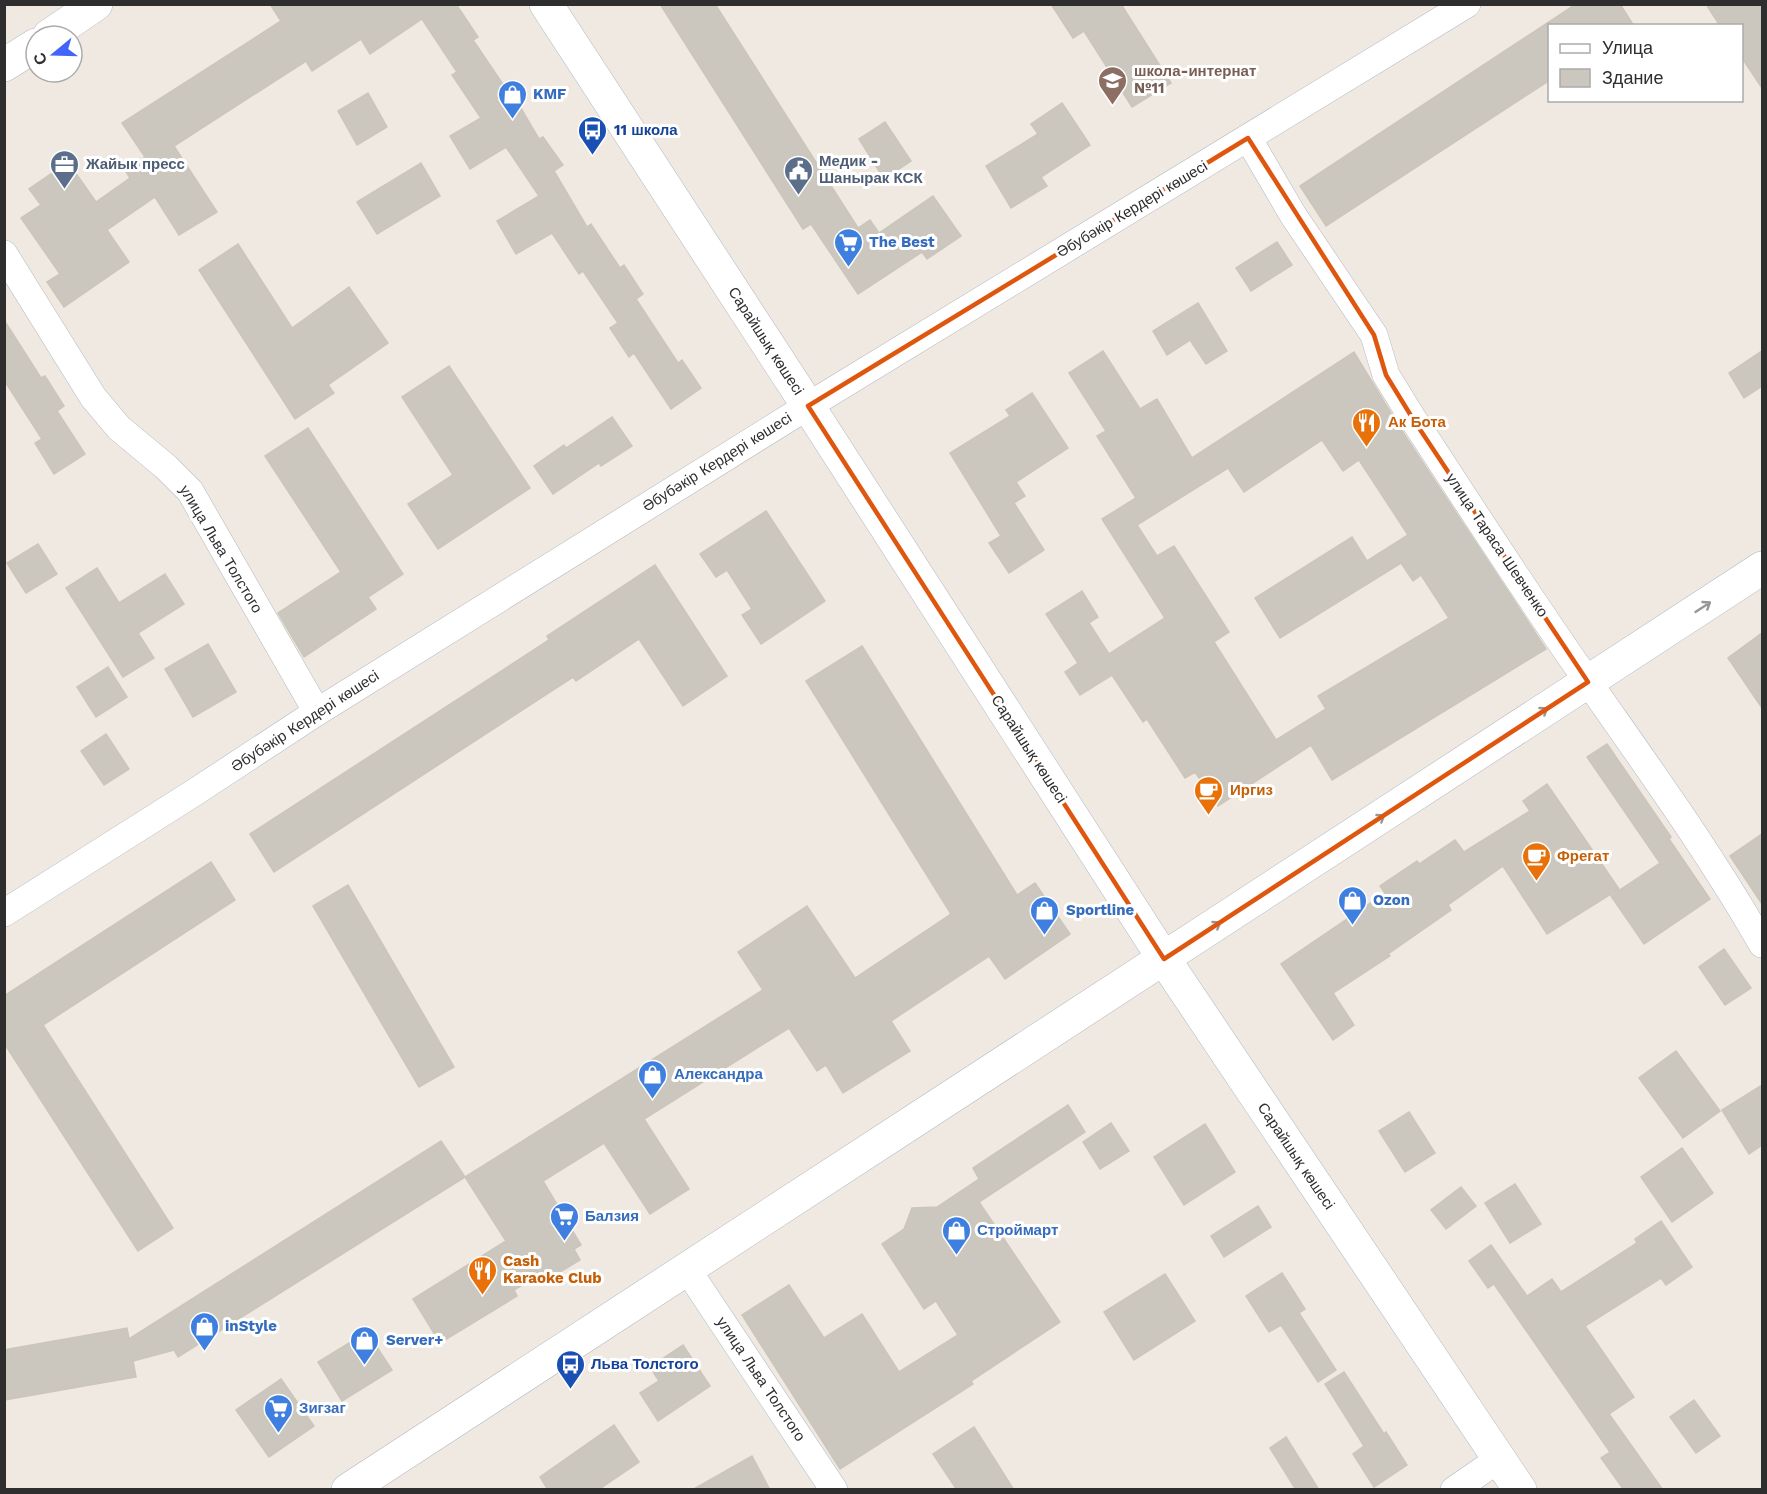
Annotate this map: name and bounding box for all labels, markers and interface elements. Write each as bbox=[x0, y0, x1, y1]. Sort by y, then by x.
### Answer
north arrow bbox=[24, 24, 84, 84]
legend bbox=[1548, 24, 1743, 102]
text: Улица bbox=[1602, 37, 1654, 58]
text: С bbox=[29, 50, 51, 67]
place label: школа-интернат №11 bbox=[1134, 62, 1256, 97]
school or university icon: школа-интернат №11 bbox=[1097, 64, 1129, 106]
text: Здание bbox=[1602, 67, 1663, 88]
shop icon: KMF bbox=[496, 78, 528, 120]
place label: KMF bbox=[533, 85, 566, 103]
bus stop icon: 11 школа bbox=[577, 114, 609, 156]
place label: 11 школа bbox=[614, 121, 678, 139]
office icon: Жайык пресс bbox=[49, 148, 81, 190]
place label: Медик - Шанырак КСК bbox=[819, 152, 923, 187]
public building icon: Медик - Шанырак КСК bbox=[782, 154, 814, 196]
place label: Жайык пресс bbox=[85, 155, 185, 173]
street label: Әбубәкір Кердері көшесі bbox=[1053, 157, 1211, 261]
supermarket icon: The Best bbox=[832, 226, 864, 268]
place label: The Best bbox=[869, 233, 935, 251]
street label: Сарайшық көшесі bbox=[724, 284, 808, 398]
restaurant icon: Ак Бота bbox=[1351, 406, 1383, 448]
street label: Әбубәкір Кердері көшесі bbox=[639, 409, 795, 515]
place label: Ак Бота bbox=[1388, 413, 1447, 431]
street label: улица Тараса Шевченко bbox=[1442, 470, 1552, 620]
street label: улица Льва Толстого bbox=[176, 482, 266, 616]
one-way arrow bbox=[1695, 601, 1711, 613]
street label: Әбубәкір Кердері көшесі bbox=[228, 666, 382, 776]
street label: Сарайшық көшесі bbox=[987, 692, 1071, 806]
one-way arrow bbox=[1531, 707, 1548, 719]
cafe icon: Иргиз bbox=[1193, 774, 1225, 816]
place label: Иргиз bbox=[1230, 781, 1273, 799]
one-way arrow bbox=[1368, 814, 1384, 826]
cafe icon: Фрегат bbox=[1520, 840, 1552, 882]
place label: Фрегат bbox=[1557, 847, 1609, 865]
shop icon: Ozon bbox=[1336, 884, 1368, 926]
place label: Ozon bbox=[1373, 891, 1410, 909]
shop icon: Sportline bbox=[1029, 894, 1061, 936]
place label: Sportline bbox=[1066, 901, 1134, 919]
one-way arrow bbox=[1205, 921, 1221, 933]
shop icon: Александра bbox=[637, 1058, 669, 1100]
place label: Александра bbox=[674, 1065, 763, 1083]
street label: Сарайшық көшесі bbox=[1254, 1099, 1338, 1213]
supermarket icon: Балзия bbox=[548, 1200, 580, 1242]
place label: Балзия bbox=[585, 1207, 639, 1225]
shop icon: Строймарт bbox=[940, 1214, 972, 1256]
place label: Строймарт bbox=[977, 1221, 1058, 1239]
place label: Cash Karaoke Club bbox=[503, 1252, 602, 1287]
restaurant icon: Cash Karaoke Club bbox=[466, 1254, 498, 1296]
shop icon: inStyle bbox=[188, 1310, 220, 1352]
street label: улица Льва Толстого bbox=[713, 1313, 809, 1445]
place label: inStyle bbox=[225, 1317, 277, 1335]
shop icon: Server+ bbox=[349, 1324, 381, 1366]
place label: Server+ bbox=[386, 1331, 443, 1349]
bus stop icon: Льва Толстого bbox=[554, 1348, 586, 1390]
place label: Льва Толстого bbox=[591, 1355, 699, 1373]
supermarket icon: Зигзаг bbox=[262, 1392, 294, 1434]
place label: Зигзаг bbox=[299, 1399, 346, 1417]

